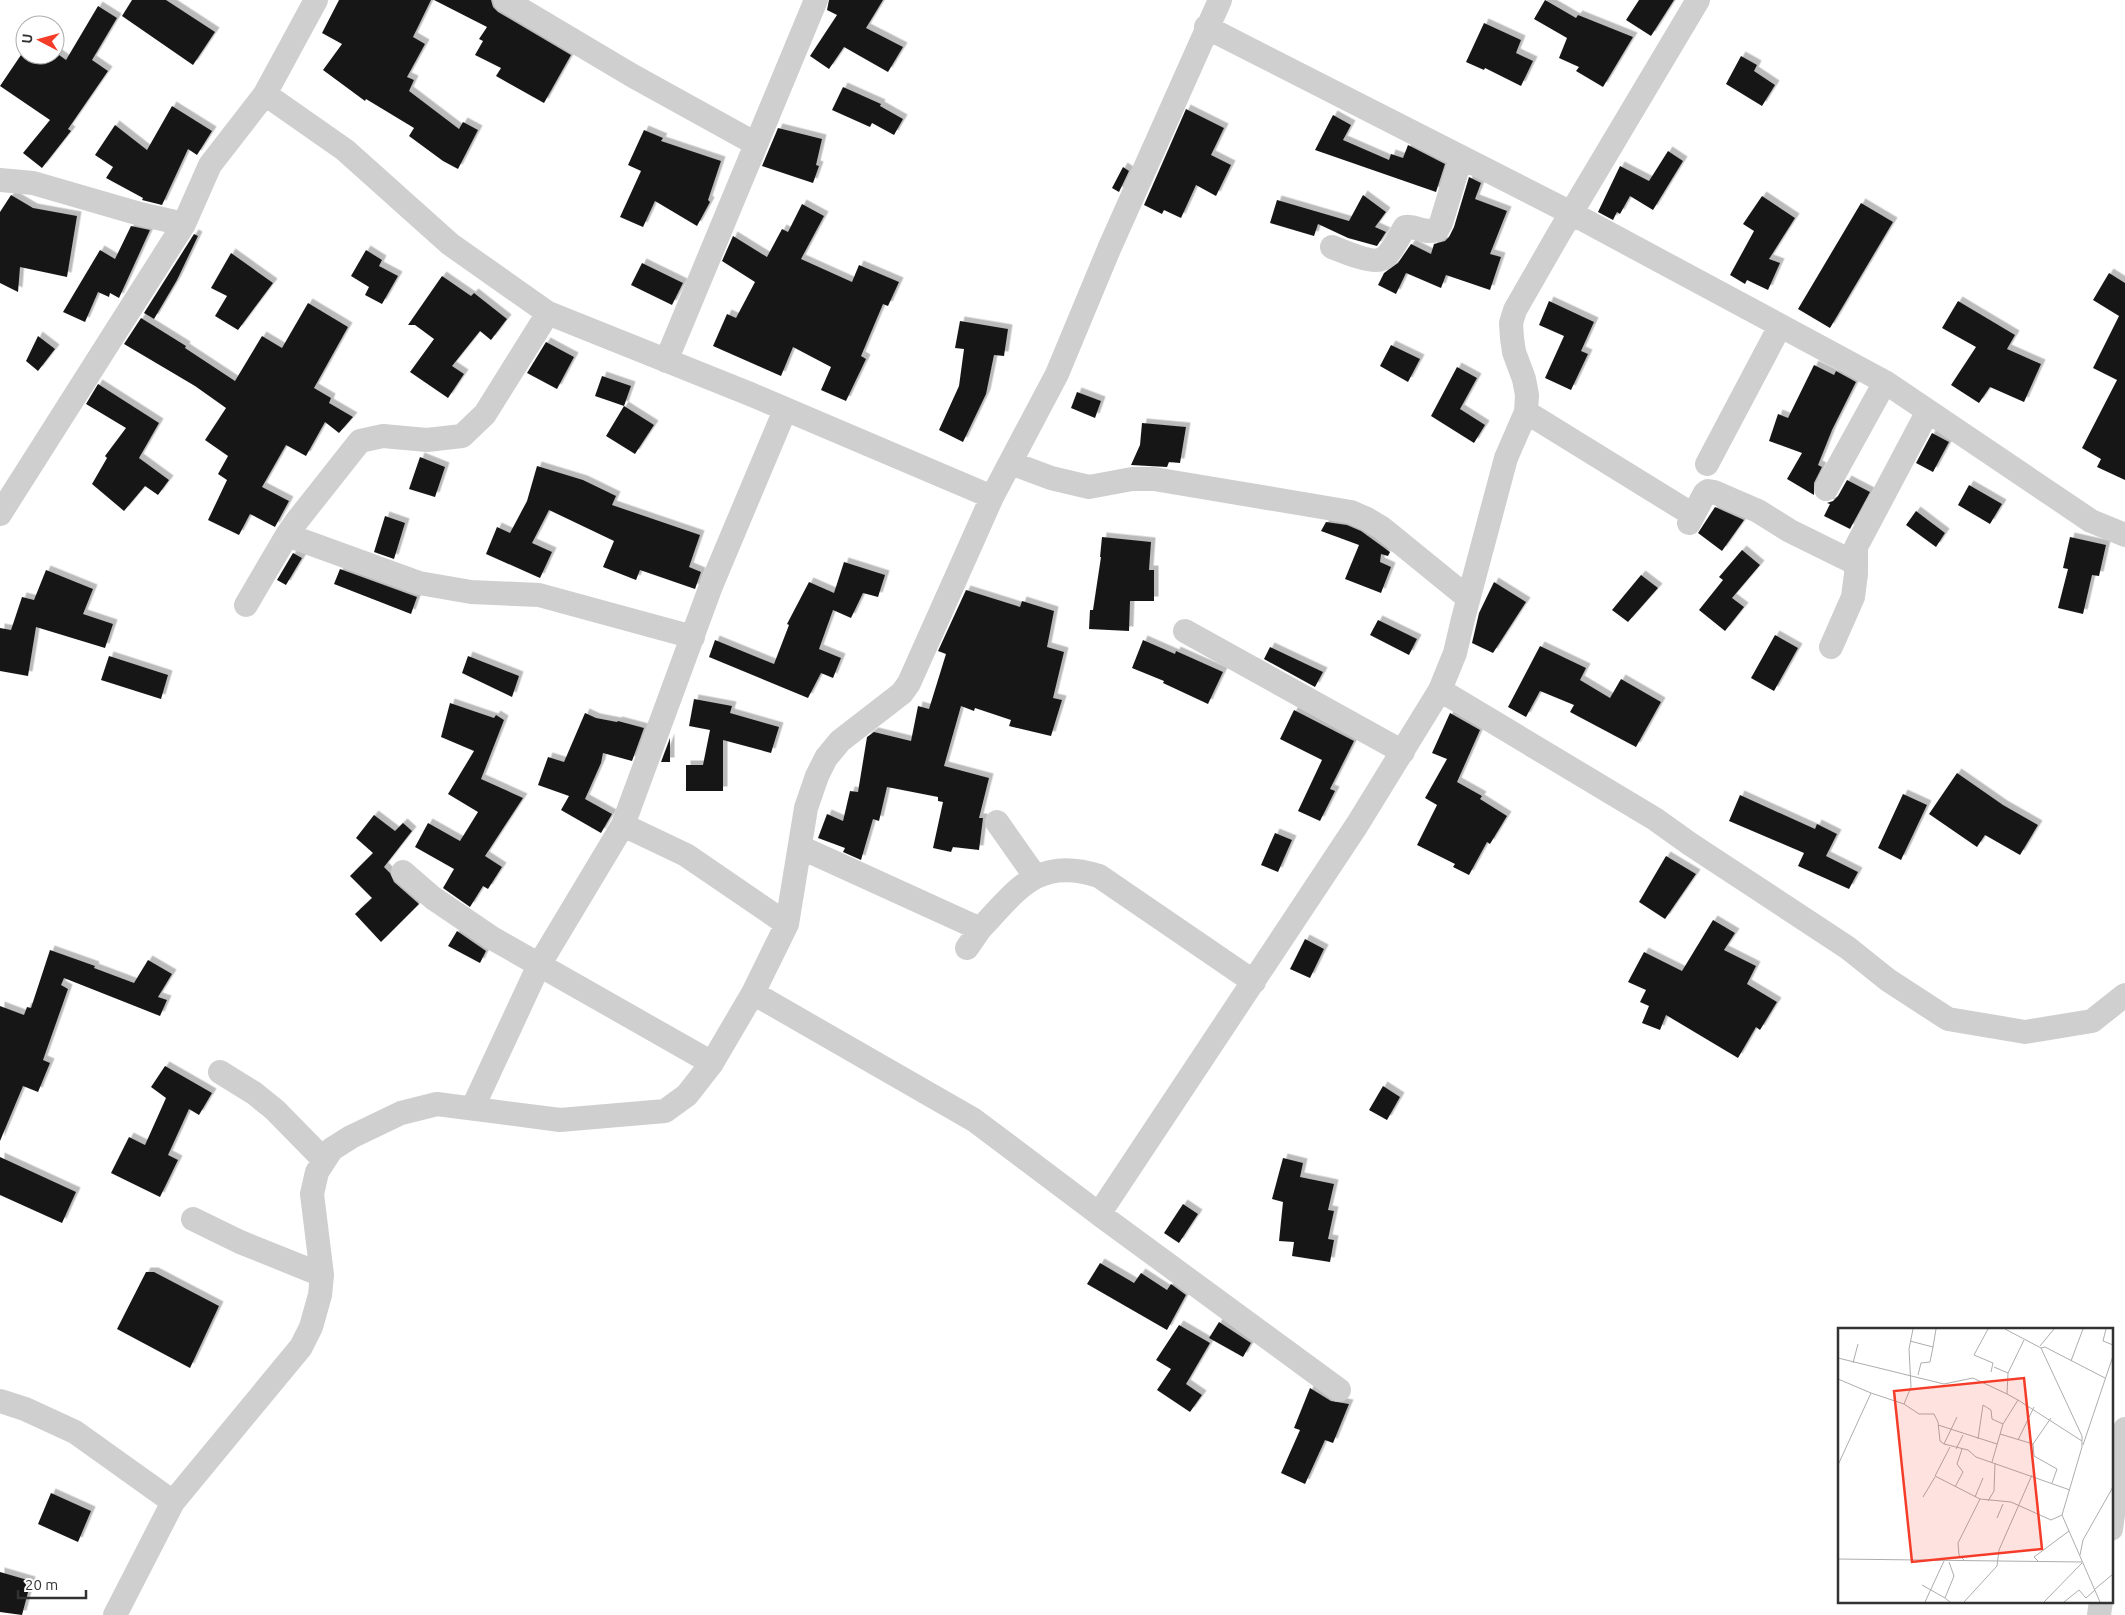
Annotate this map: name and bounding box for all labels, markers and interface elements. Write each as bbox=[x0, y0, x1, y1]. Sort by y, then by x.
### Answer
north arrow bbox=[15, 15, 65, 65]
text: U bbox=[19, 33, 36, 44]
inset map bbox=[1838, 1328, 2112, 1602]
scale bar bbox=[18, 1568, 85, 1600]
text: 20 m bbox=[25, 1576, 58, 1593]

